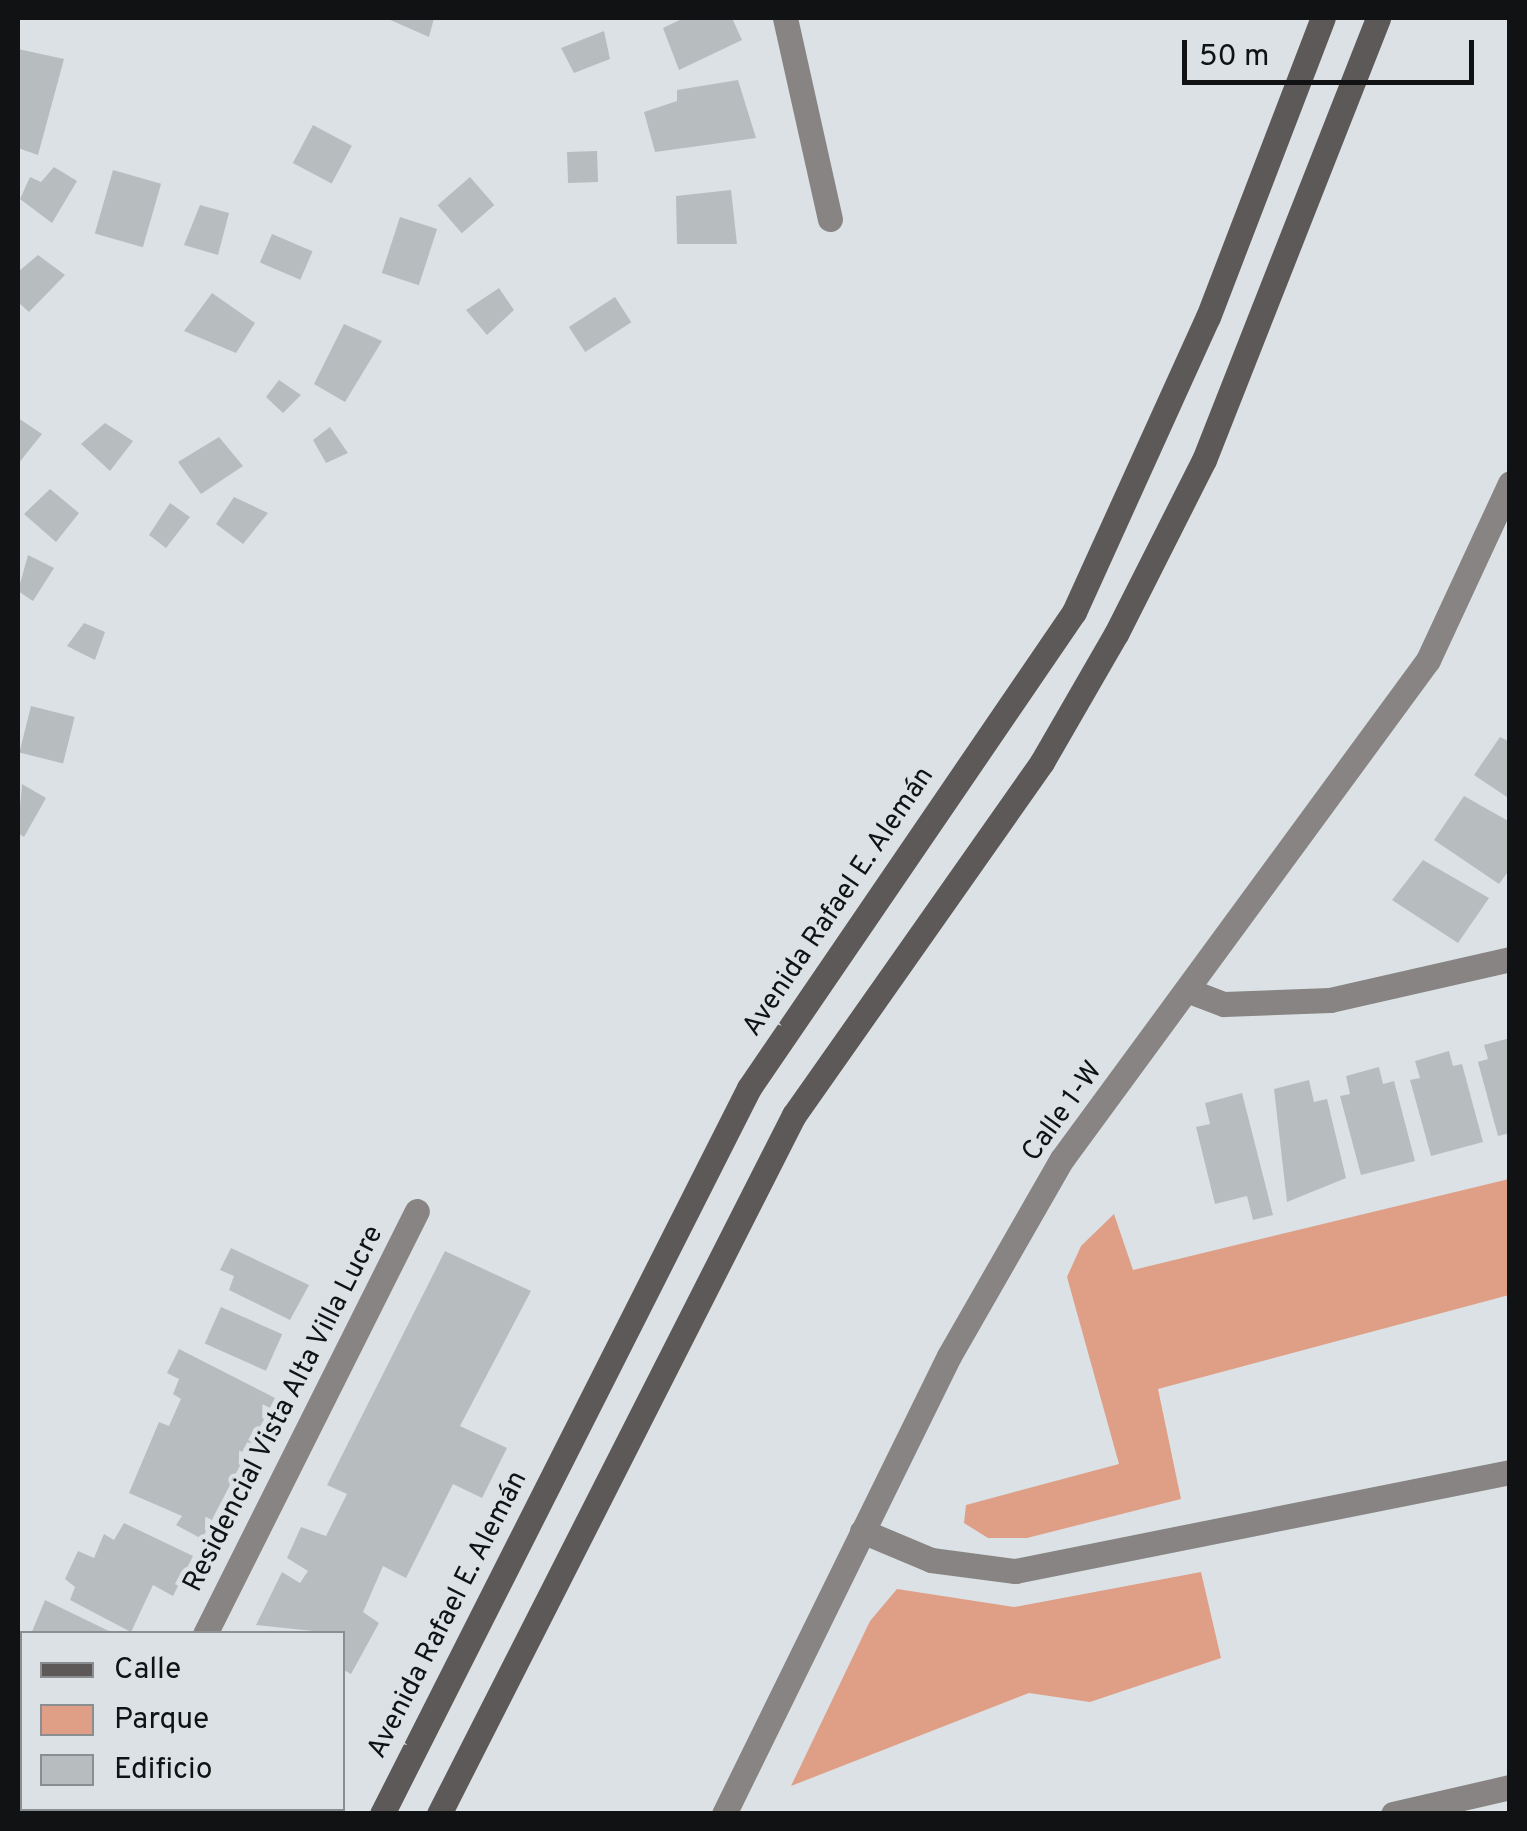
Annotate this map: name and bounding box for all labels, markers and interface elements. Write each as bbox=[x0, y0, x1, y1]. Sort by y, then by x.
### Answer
scale bar bbox=[1187, 20, 1480, 82]
text: 50 m bbox=[1199, 39, 1269, 76]
street label: Avenida Rafael E. Alemán bbox=[736, 760, 942, 1044]
street label: Calle 1-W bbox=[1016, 1056, 1110, 1168]
street label: Residencial Vista Alta Villa Lucre bbox=[176, 1219, 392, 1599]
street label: Avenida Rafael E. Alemán bbox=[361, 1465, 535, 1765]
legend bbox=[20, 1631, 345, 1811]
text: Calle bbox=[114, 1652, 181, 1689]
text: Parque bbox=[114, 1702, 209, 1739]
text: Edificio bbox=[114, 1752, 212, 1789]

